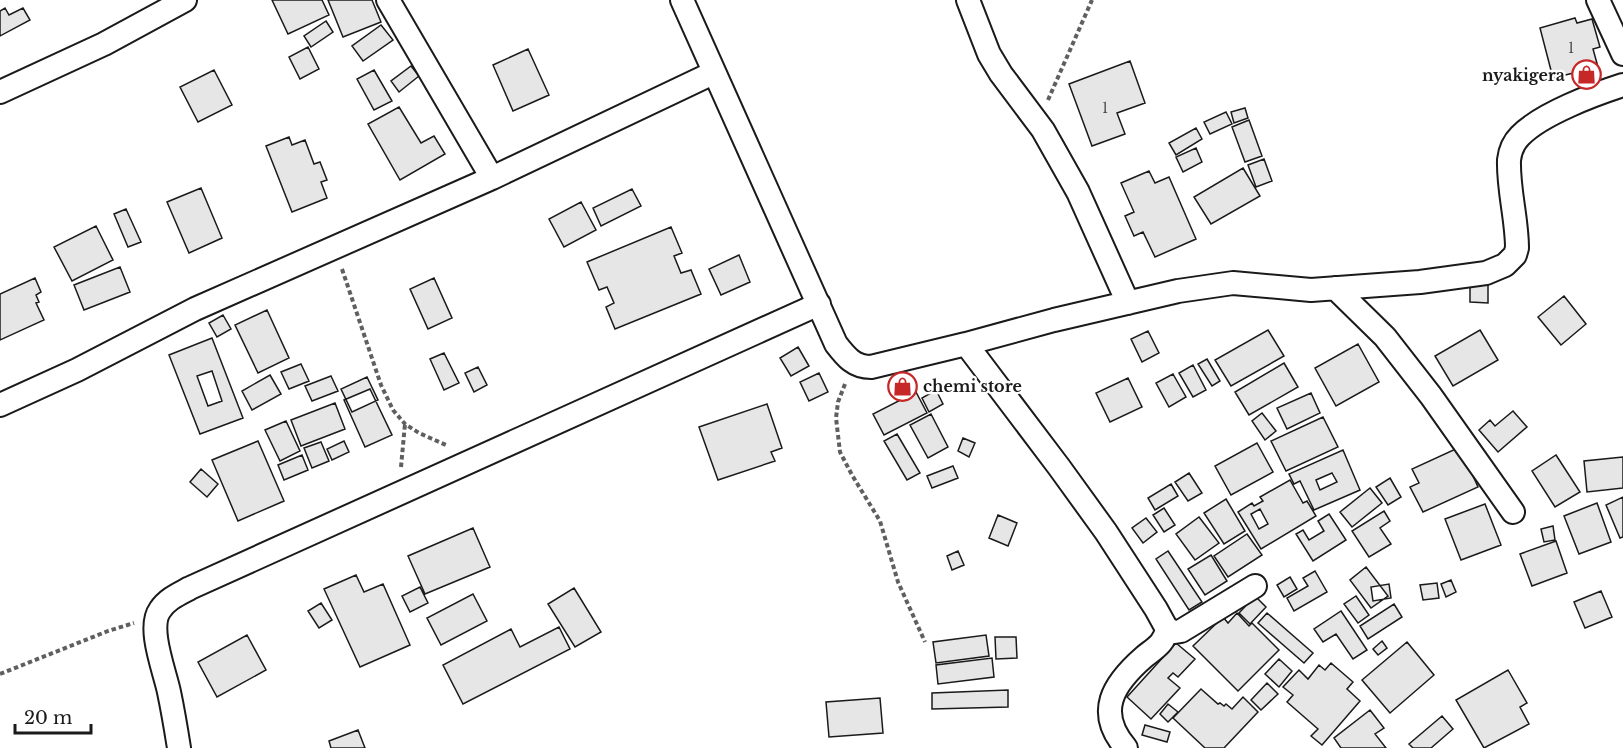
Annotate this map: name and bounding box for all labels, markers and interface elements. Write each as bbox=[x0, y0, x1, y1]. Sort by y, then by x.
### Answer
house number: 1 bbox=[1568, 39, 1574, 57]
shop icon: nyakigera bbox=[1570, 59, 1602, 91]
place label: nyakigera bbox=[1482, 65, 1565, 85]
house number: 1 bbox=[1102, 99, 1108, 117]
shop icon: chemi store bbox=[886, 370, 918, 402]
place label: chemi store bbox=[923, 376, 1022, 396]
scale bar bbox=[15, 697, 92, 735]
text: 20 m bbox=[24, 707, 72, 729]

